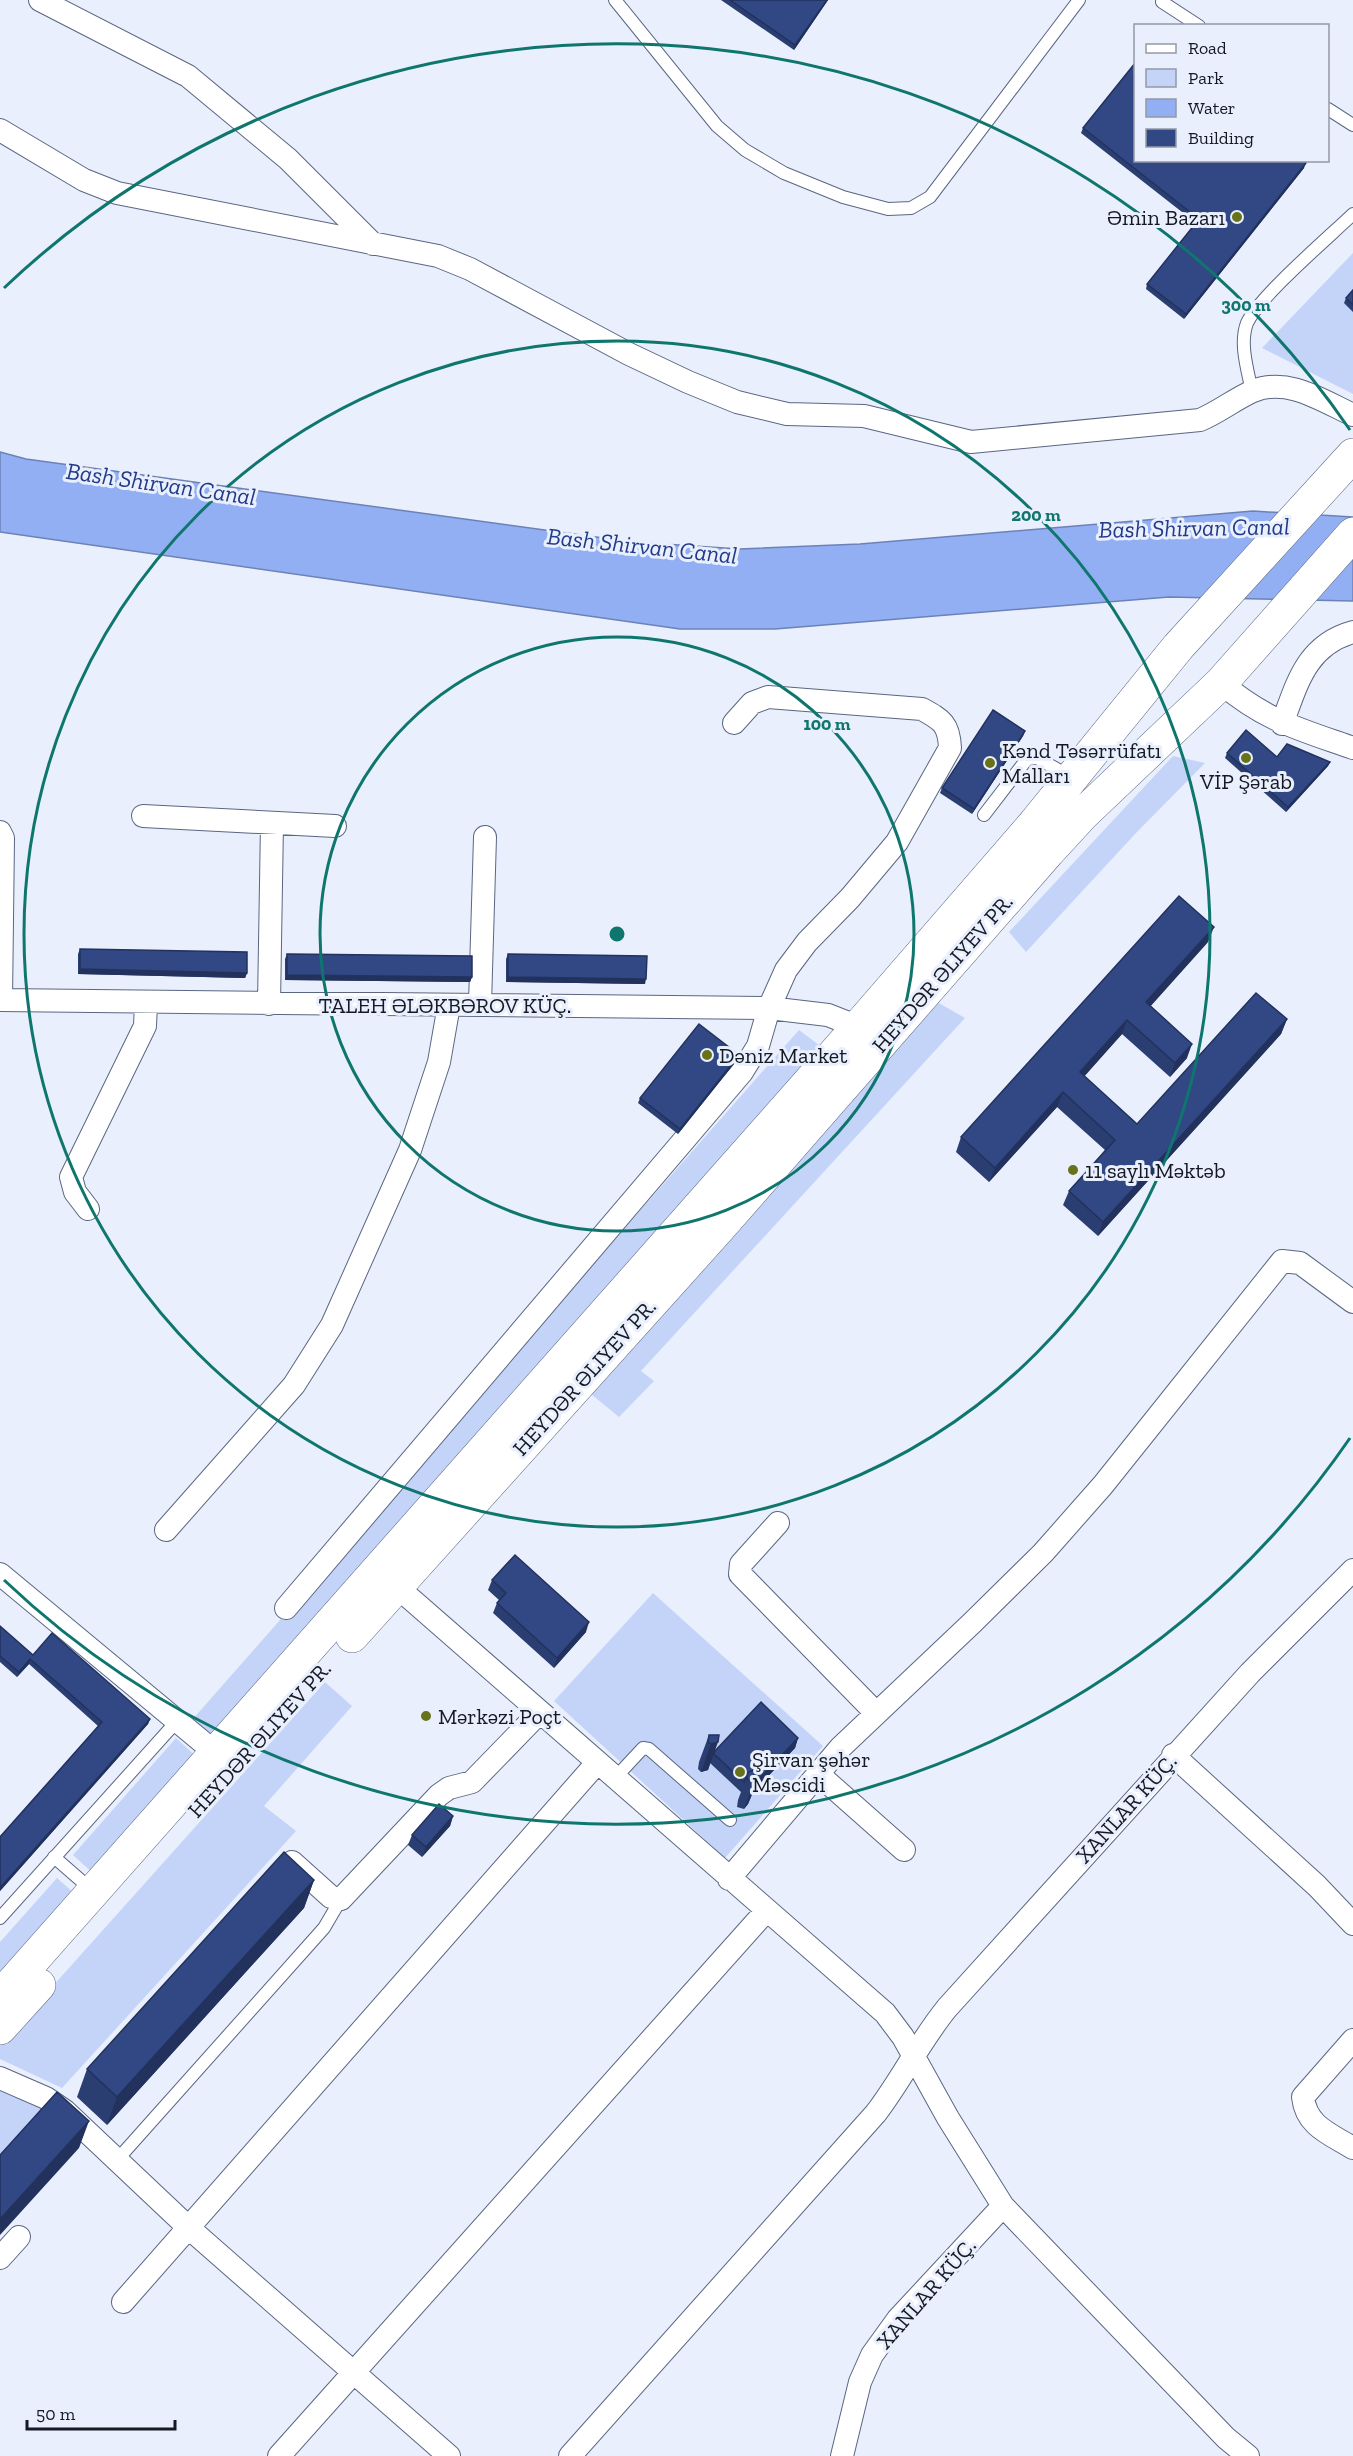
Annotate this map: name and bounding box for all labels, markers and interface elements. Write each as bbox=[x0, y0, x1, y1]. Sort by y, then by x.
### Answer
legend bbox=[1134, 24, 1329, 162]
text: Road bbox=[1188, 37, 1227, 59]
text: Park bbox=[1188, 67, 1224, 89]
text: Water bbox=[1188, 97, 1235, 119]
text: Building bbox=[1188, 127, 1254, 149]
place label: Əmin Bazarı bbox=[1107, 204, 1225, 231]
marker: Əmin Bazarı bbox=[1230, 210, 1244, 224]
text: 300 m bbox=[1221, 294, 1271, 316]
water label: Bash Shirvan Canal bbox=[64, 456, 258, 511]
text: 200 m bbox=[1011, 504, 1061, 526]
water label: Bash Shirvan Canal bbox=[1098, 511, 1290, 544]
water label: Bash Shirvan Canal bbox=[546, 521, 739, 570]
text: 100 m bbox=[803, 713, 851, 735]
place label: Kənd Təsərrüfatı Malları bbox=[1002, 737, 1161, 789]
marker: VİP Şərab bbox=[1239, 751, 1253, 765]
marker: Kənd Təsərrüfatı Malları bbox=[983, 756, 997, 770]
place label: VİP Şərab bbox=[1199, 768, 1292, 795]
street label: HEYDƏR ƏLIYEV PR. bbox=[866, 888, 1019, 1058]
centre of rings bbox=[607, 924, 627, 944]
street label: TALEH ƏLƏKBƏROV KÜÇ. bbox=[319, 992, 571, 1019]
place label: Dəniz Market bbox=[719, 1042, 848, 1069]
marker: Dəniz Market bbox=[700, 1048, 714, 1062]
place label: 11 saylı Məktəb bbox=[1085, 1157, 1226, 1184]
marker: 11 saylı Məktəb bbox=[1066, 1163, 1080, 1177]
street label: HEYDƏR ƏLIYEV PR. bbox=[507, 1293, 662, 1461]
street label: HEYDƏR ƏLIYEV PR. bbox=[182, 1655, 337, 1823]
place label: Mərkəzi Poçt bbox=[438, 1703, 562, 1730]
marker: Mərkəzi Poçt bbox=[419, 1709, 433, 1723]
place label: Şirvan şəhər Məscidi bbox=[752, 1746, 870, 1798]
street label: XANLAR KÜÇ. bbox=[1070, 1748, 1183, 1869]
marker: Şirvan şəhər Məscidi bbox=[733, 1765, 747, 1779]
street label: XANLAR KÜÇ. bbox=[871, 2232, 982, 2354]
scale bar bbox=[27, 2393, 176, 2431]
text: 50 m bbox=[36, 2403, 76, 2425]

